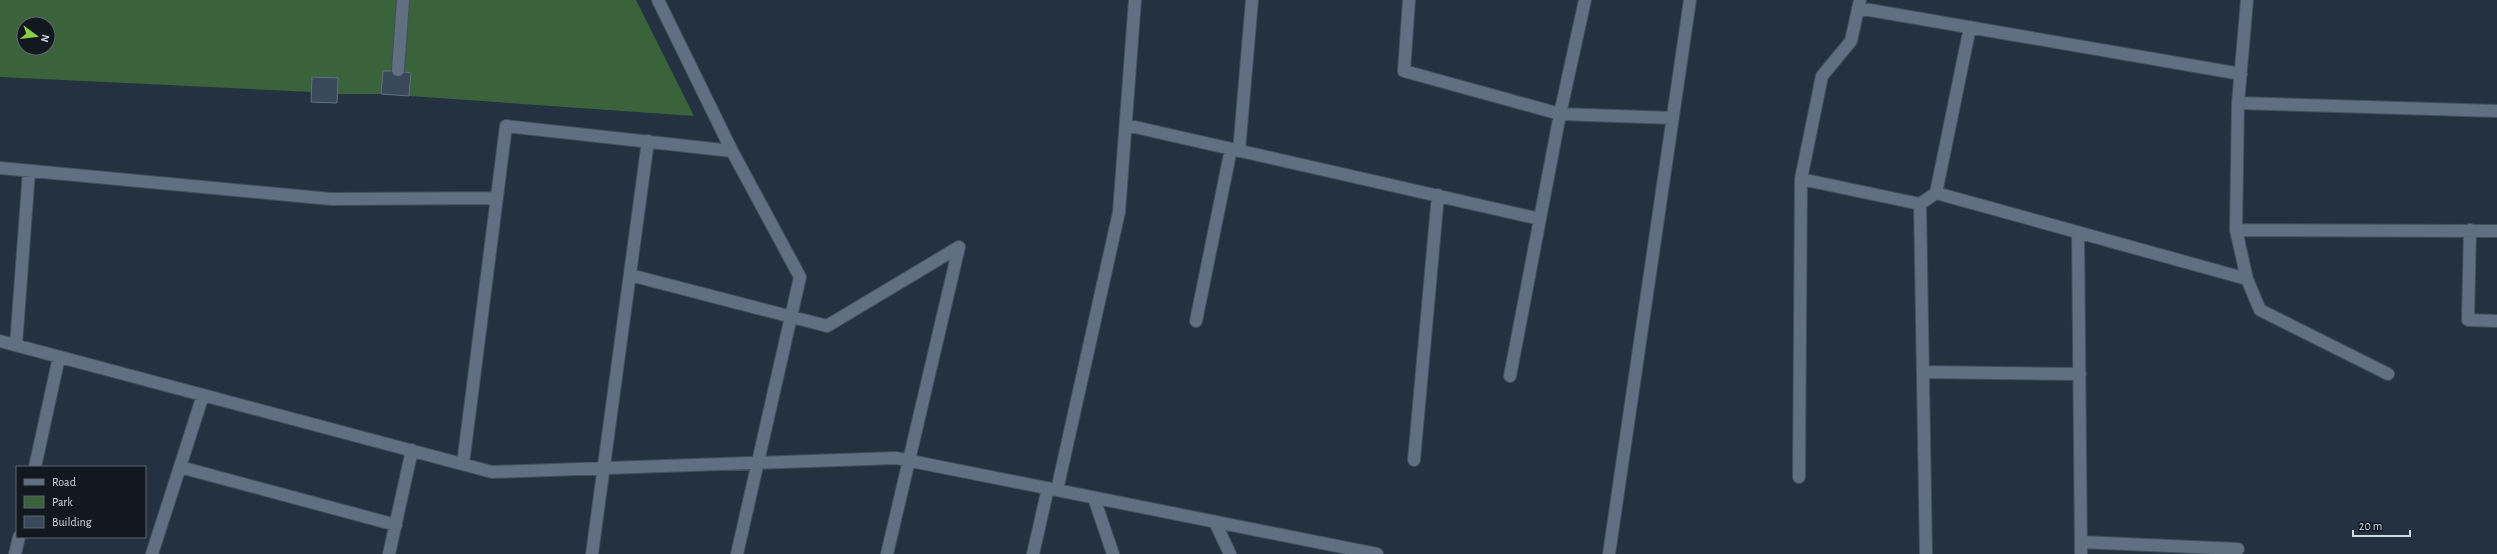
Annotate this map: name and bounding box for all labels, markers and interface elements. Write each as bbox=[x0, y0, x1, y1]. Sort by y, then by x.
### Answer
north arrow bbox=[16, 16, 56, 56]
text: N bbox=[39, 33, 51, 44]
legend bbox=[16, 466, 146, 538]
text: Road bbox=[52, 476, 76, 488]
text: Park bbox=[52, 496, 73, 508]
scale bar bbox=[2353, 512, 2410, 538]
text: Building bbox=[52, 516, 92, 528]
text: 20 m bbox=[2359, 520, 2382, 532]

